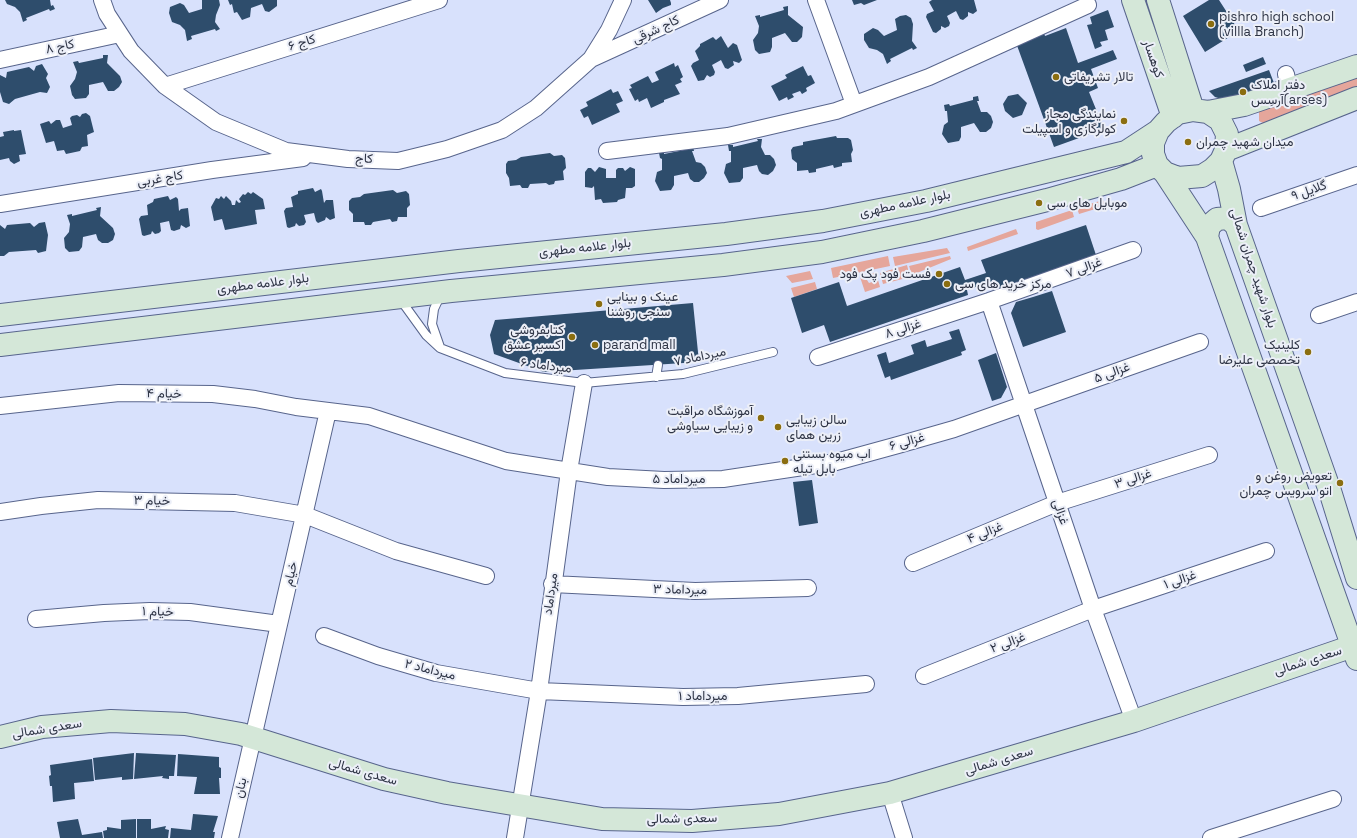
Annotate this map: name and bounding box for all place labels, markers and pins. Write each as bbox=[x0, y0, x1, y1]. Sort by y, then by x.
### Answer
place label: pishro high school (villla Branch) bbox=[1219, 9, 1334, 40]
marker: pishro high school (villla Branch) bbox=[1206, 19, 1216, 29]
place label: تالار تشریفاتی bbox=[1064, 69, 1133, 85]
marker: تالار تشریفاتی bbox=[1051, 72, 1061, 82]
place label: دفتر املاک آرسِس(arses) bbox=[1251, 77, 1327, 108]
marker: دفتر املاک آرسِس(arses) bbox=[1238, 87, 1248, 97]
place label: نمایندگی مجاز کولرگازی و اسپیلت bbox=[1022, 106, 1116, 137]
marker: نمایندگی مجاز کولرگازی و اسپیلت bbox=[1119, 116, 1129, 126]
place label: میدان شهید چمران bbox=[1196, 134, 1294, 150]
marker: میدان شهید چمران bbox=[1183, 137, 1193, 147]
place label: موبایل های سی bbox=[1047, 195, 1127, 211]
marker: موبایل های سی bbox=[1034, 198, 1044, 208]
place label: فست فود پک فود bbox=[840, 266, 931, 282]
marker: فست فود پک فود bbox=[934, 269, 944, 279]
place label: مرکز خرید های سی bbox=[955, 276, 1052, 292]
marker: مرکز خرید های سی bbox=[942, 279, 952, 289]
place label: عینک و بینایی سنجی روشنا bbox=[607, 289, 678, 320]
marker: عینک و بینایی سنجی روشنا bbox=[594, 299, 604, 309]
place label: کتابفروشی اکسیر عشق bbox=[504, 322, 564, 353]
marker: کتابفروشی اکسیر عشق bbox=[567, 332, 577, 342]
place label: parand mall bbox=[603, 337, 676, 353]
place label: کلینیک تخصصی علیرضا bbox=[1219, 337, 1300, 368]
marker: parand mall bbox=[590, 340, 600, 350]
marker: کلینیک تخصصی علیرضا bbox=[1303, 347, 1313, 357]
place label: آموزشگاه مراقبت و زیبایی سیاوشی bbox=[667, 403, 753, 434]
place label: سالن زیبایی زرین همای bbox=[786, 412, 847, 443]
marker: آموزشگاه مراقبت و زیبایی سیاوشی bbox=[756, 413, 766, 423]
marker: سالن زیبایی زرین همای bbox=[773, 422, 783, 432]
place label: اب میوه بستنی بابل تیله bbox=[793, 446, 871, 477]
marker: اب میوه بستنی بابل تیله bbox=[780, 456, 790, 466]
place label: تعویض روغن و اتو سرویس چمران bbox=[1239, 468, 1332, 499]
marker: تعویض روغن و اتو سرویس چمران bbox=[1335, 478, 1345, 488]

